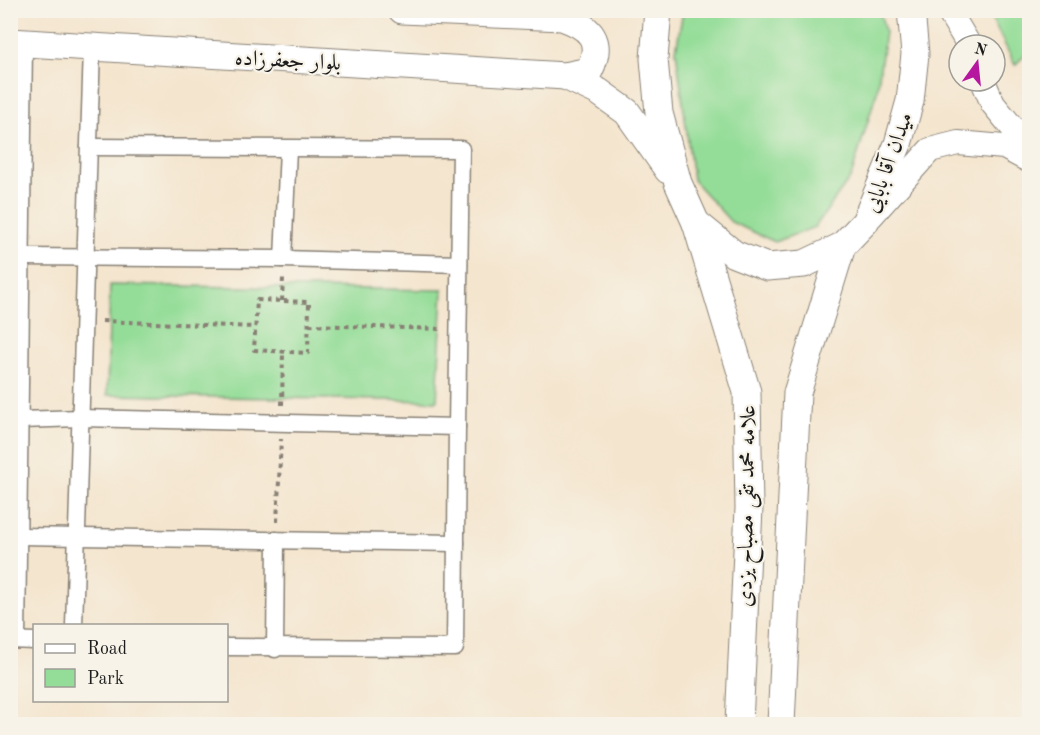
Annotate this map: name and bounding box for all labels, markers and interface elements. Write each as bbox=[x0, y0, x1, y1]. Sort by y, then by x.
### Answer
north arrow bbox=[947, 33, 1007, 93]
text: N bbox=[972, 41, 989, 60]
street label: بلوار جعفرزاده bbox=[234, 47, 342, 77]
street label: میدان آقا بابایی bbox=[857, 108, 920, 217]
street label: علامه محمد تقی مصباح یزدی bbox=[734, 405, 767, 607]
legend bbox=[33, 624, 228, 702]
text: Road bbox=[87, 640, 127, 658]
text: Park bbox=[87, 670, 124, 688]

